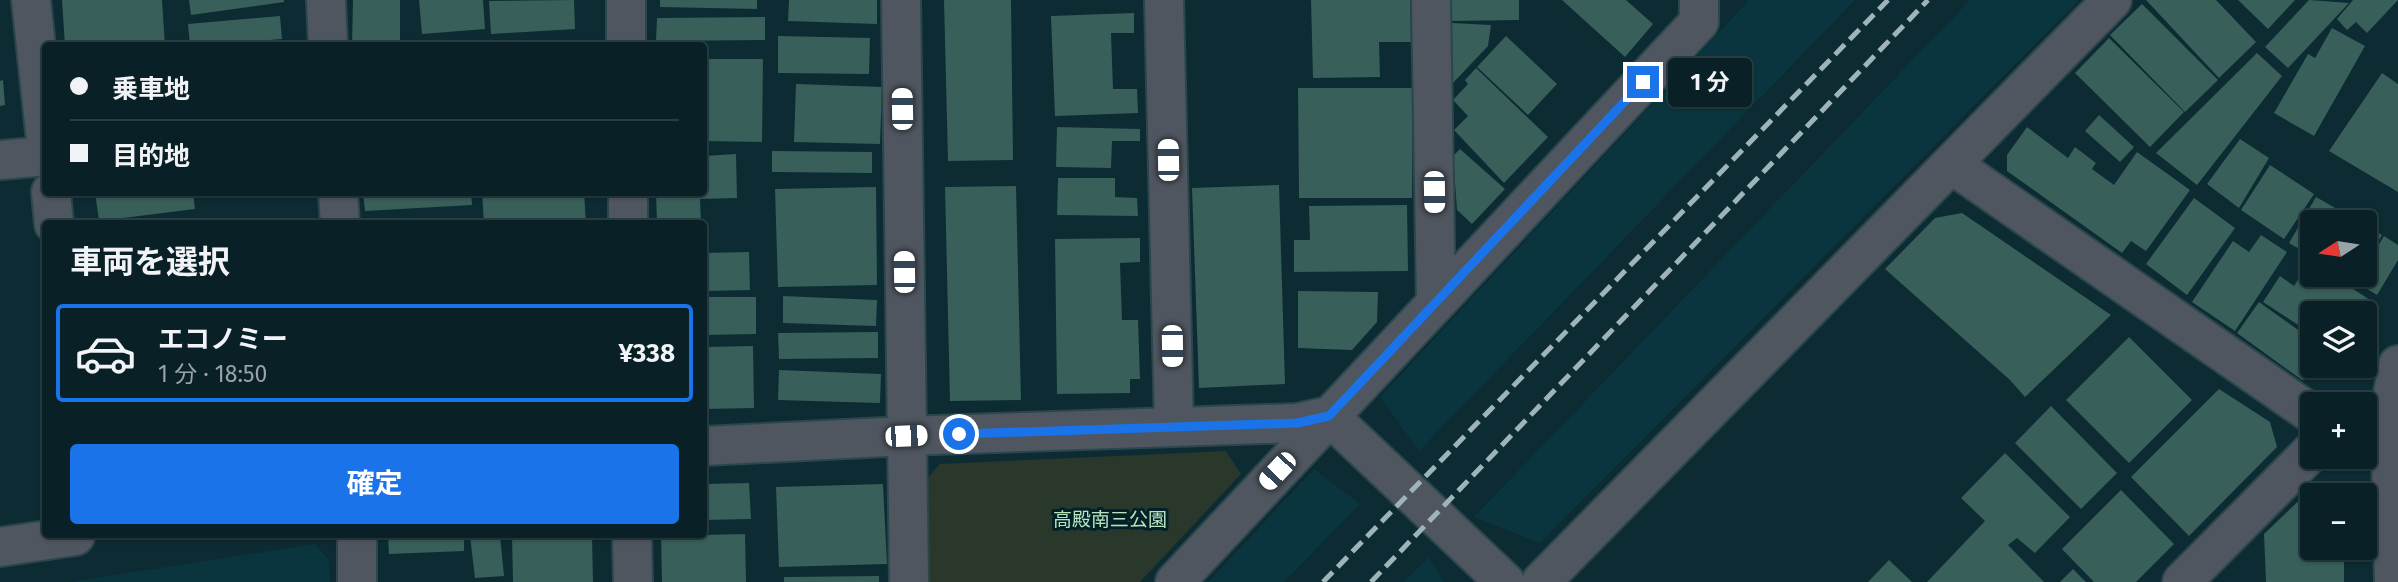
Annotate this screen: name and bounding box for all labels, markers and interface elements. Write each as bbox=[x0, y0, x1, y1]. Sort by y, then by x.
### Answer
callout: 1 分 bbox=[1668, 57, 1752, 106]
route end bbox=[1627, 66, 1659, 98]
text: 1 分 bbox=[1690, 68, 1730, 96]
text: 乗車地 bbox=[112, 74, 190, 105]
car bbox=[892, 88, 913, 130]
car bbox=[1158, 139, 1179, 181]
text: 目的地 bbox=[112, 141, 190, 172]
car bbox=[1424, 171, 1445, 213]
north arrow bbox=[2300, 210, 2376, 287]
map controls bbox=[2300, 210, 2377, 560]
text: 車両を選択 bbox=[70, 243, 230, 281]
car bbox=[894, 251, 915, 293]
button: layers bbox=[2300, 301, 2377, 378]
icon: car bbox=[74, 322, 137, 385]
text: エコノミー bbox=[158, 324, 288, 355]
car bbox=[1162, 325, 1183, 367]
text: ¥338 bbox=[618, 338, 675, 369]
text: 1 分 · 18:50 bbox=[158, 360, 267, 388]
button: + bbox=[2300, 392, 2377, 469]
route start bbox=[943, 418, 975, 450]
car bbox=[885, 425, 928, 447]
button: 確定 bbox=[70, 444, 679, 524]
car bbox=[1255, 448, 1300, 494]
button: − bbox=[2300, 483, 2377, 560]
park label: 高殿南三公園 bbox=[1053, 508, 1167, 531]

